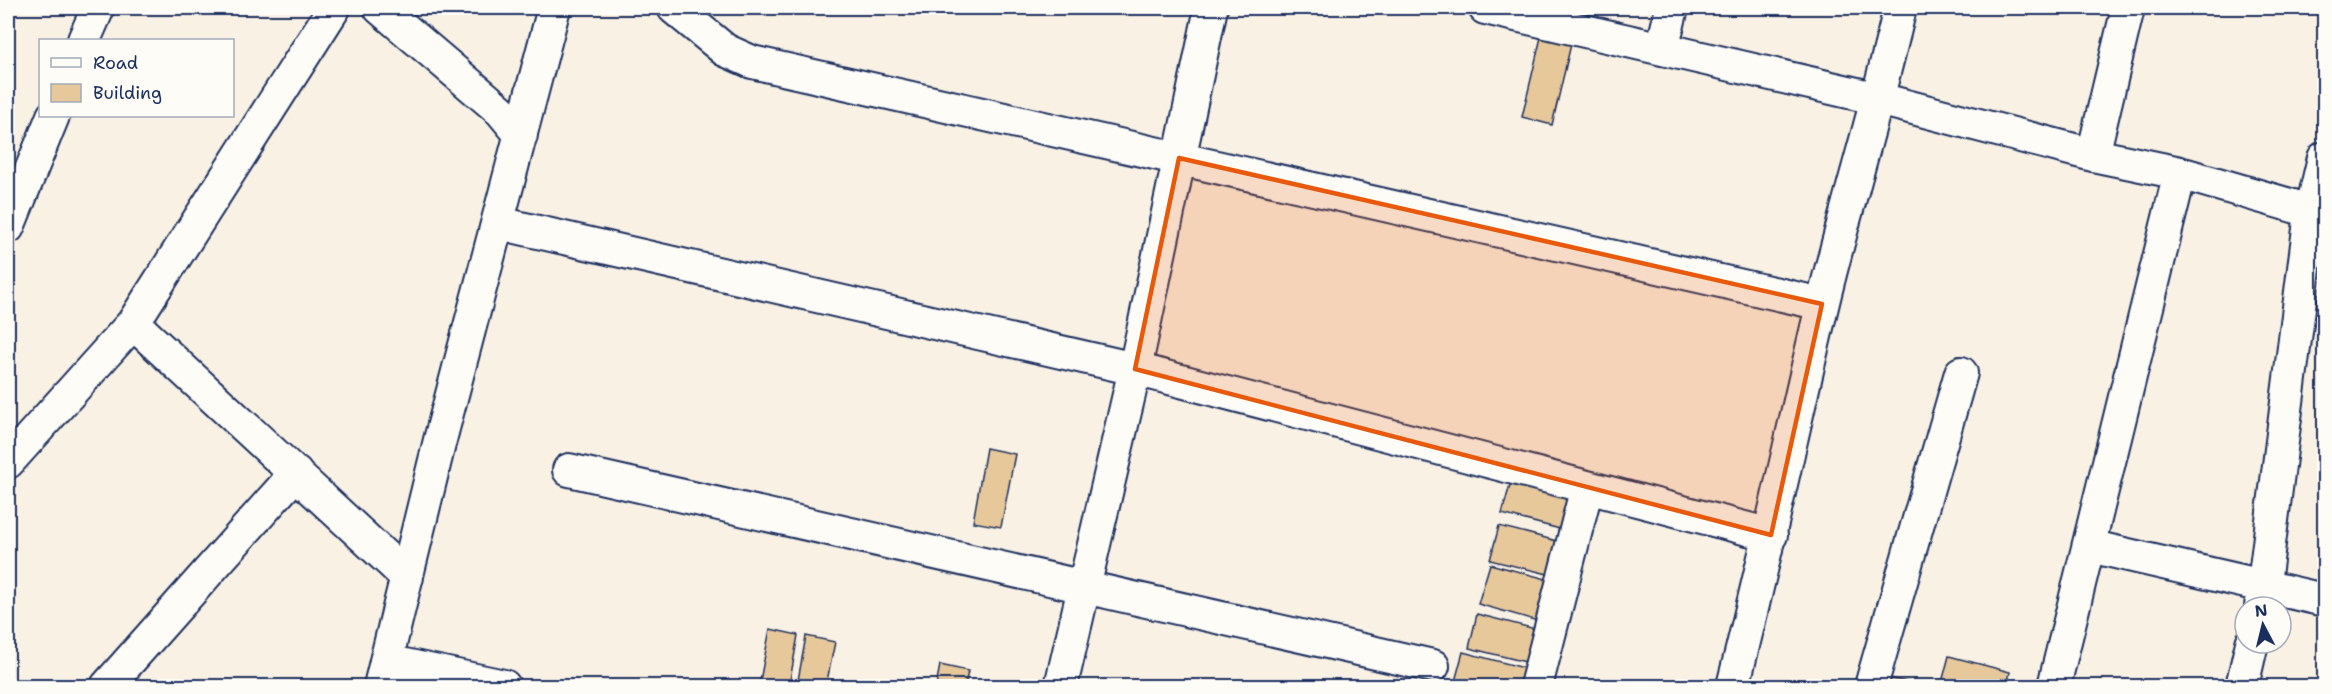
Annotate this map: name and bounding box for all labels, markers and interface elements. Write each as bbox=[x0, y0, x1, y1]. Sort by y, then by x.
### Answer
legend bbox=[39, 39, 234, 117]
text: Road bbox=[93, 51, 138, 75]
text: Building bbox=[93, 81, 162, 105]
north arrow bbox=[2233, 595, 2293, 655]
text: N bbox=[2254, 599, 2269, 622]

